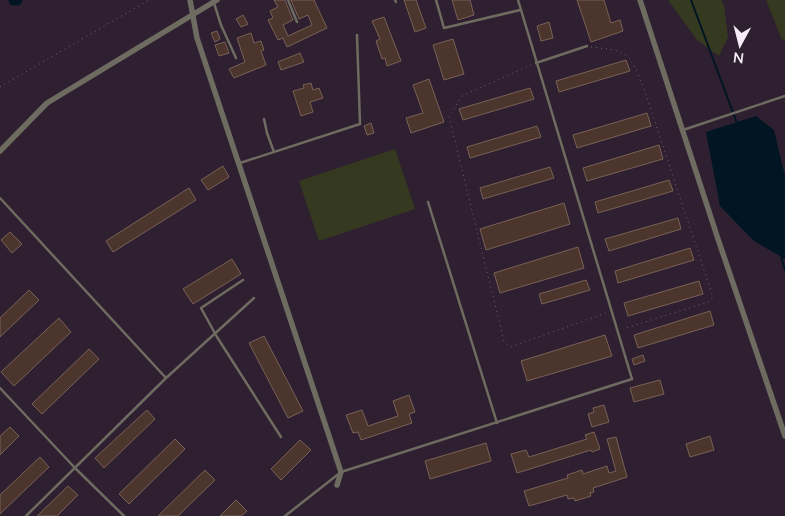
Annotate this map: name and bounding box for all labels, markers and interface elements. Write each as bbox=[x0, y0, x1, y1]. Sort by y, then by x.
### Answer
north arrow bbox=[715, 20, 765, 70]
text: N bbox=[732, 49, 745, 67]

